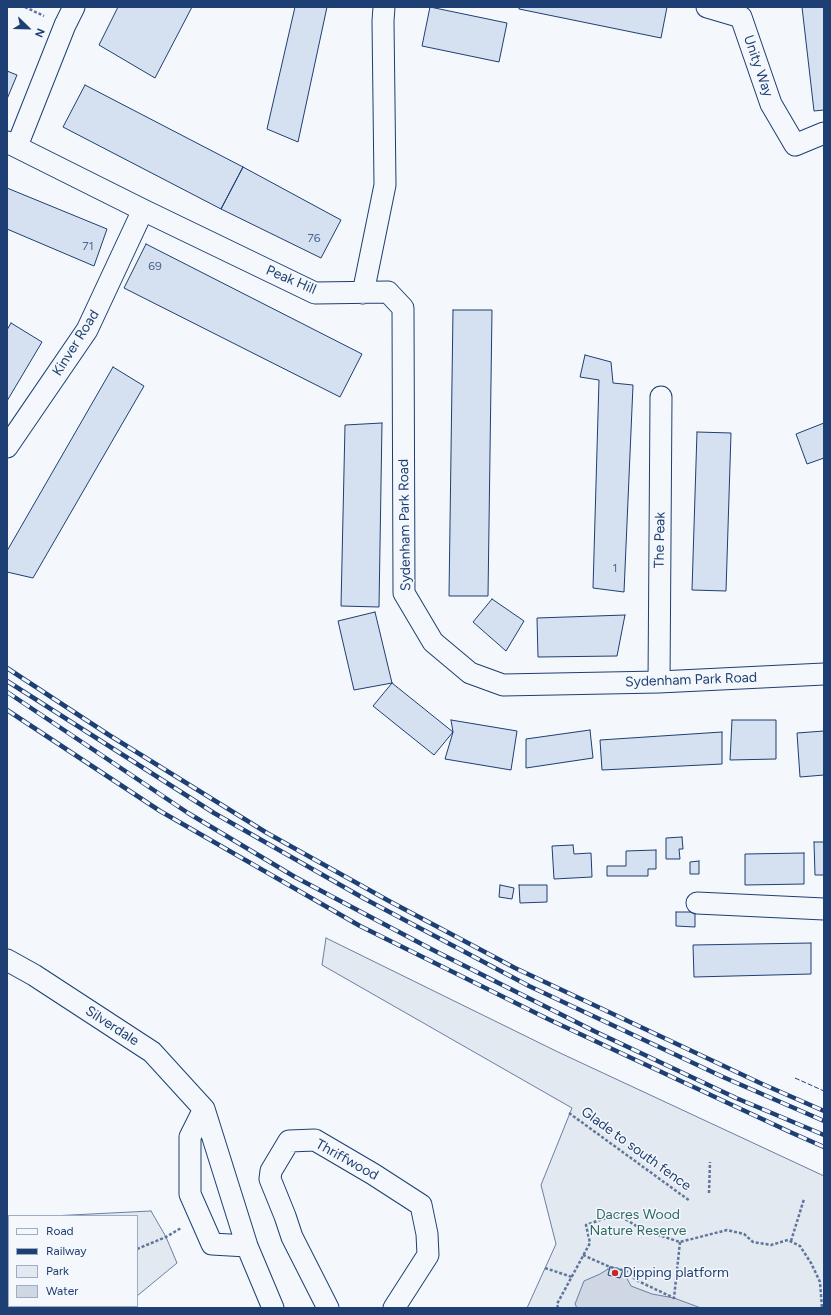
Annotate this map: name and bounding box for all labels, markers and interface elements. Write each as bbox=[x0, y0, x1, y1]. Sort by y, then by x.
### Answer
north arrow bbox=[8, 8, 48, 48]
text: N bbox=[32, 26, 47, 39]
street label: Unity Way bbox=[740, 33, 776, 99]
house number: 76 bbox=[307, 231, 321, 245]
house number: 71 bbox=[82, 239, 94, 253]
house number: 69 bbox=[148, 259, 162, 273]
street label: Peak Hill bbox=[263, 262, 319, 298]
street label: Kinver Road bbox=[49, 307, 103, 379]
street label: Sydenham Park Road bbox=[395, 459, 415, 591]
street label: The Peak bbox=[651, 512, 669, 568]
house number: 1 bbox=[613, 561, 617, 575]
street label: Sydenham Park Road bbox=[625, 669, 757, 691]
street label: Silverdale bbox=[82, 1002, 142, 1050]
street label: Glade to south fence bbox=[578, 1103, 694, 1195]
street label: Thriffwood bbox=[313, 1136, 381, 1184]
park label: Dacres Wood Nature Reserve bbox=[590, 1207, 686, 1240]
legend bbox=[8, 1215, 138, 1307]
text: Road bbox=[46, 1224, 74, 1238]
text: Railway bbox=[46, 1244, 87, 1258]
text: Park bbox=[46, 1264, 69, 1278]
place label: Dipping platform bbox=[623, 1265, 729, 1281]
marker: Dipping platform bbox=[610, 1268, 620, 1278]
text: Water bbox=[46, 1284, 78, 1298]

